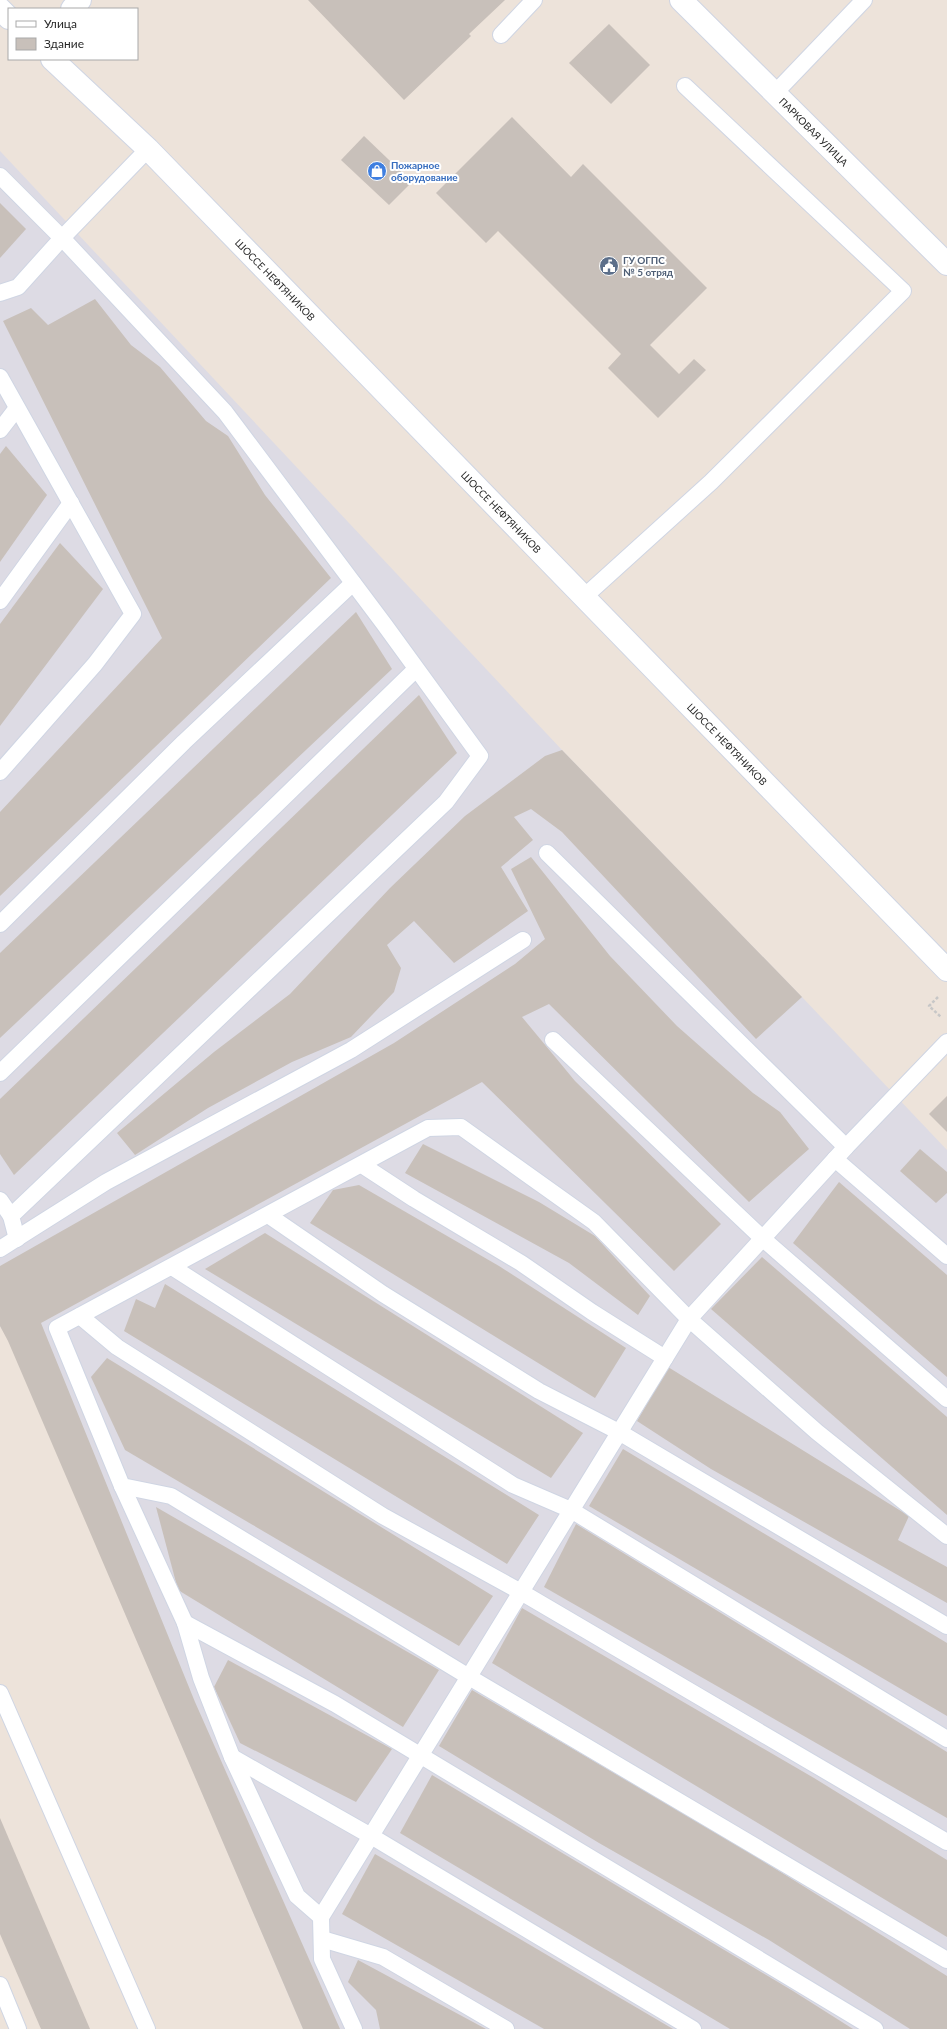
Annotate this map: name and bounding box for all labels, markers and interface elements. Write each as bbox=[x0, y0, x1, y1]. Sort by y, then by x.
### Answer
legend bbox=[8, 8, 138, 60]
text: Улица bbox=[44, 16, 77, 31]
text: Здание bbox=[44, 36, 84, 51]
street label: ПАРКОВАЯ УЛИЦА bbox=[777, 95, 851, 169]
place label: Пожарное оборудование bbox=[391, 159, 458, 183]
shop icon: Пожарное оборудование bbox=[366, 160, 388, 182]
street label: ШОССЕ НЕФТЯНИКОВ bbox=[233, 236, 318, 323]
place label: ГУ ОГПС № 5 отряд bbox=[623, 254, 674, 278]
public building icon: ГУ ОГПС № 5 отряд bbox=[598, 255, 620, 277]
street label: ШОССЕ НЕФТЯНИКОВ bbox=[459, 469, 544, 555]
street label: ШОССЕ НЕФТЯНИКОВ bbox=[685, 701, 770, 788]

